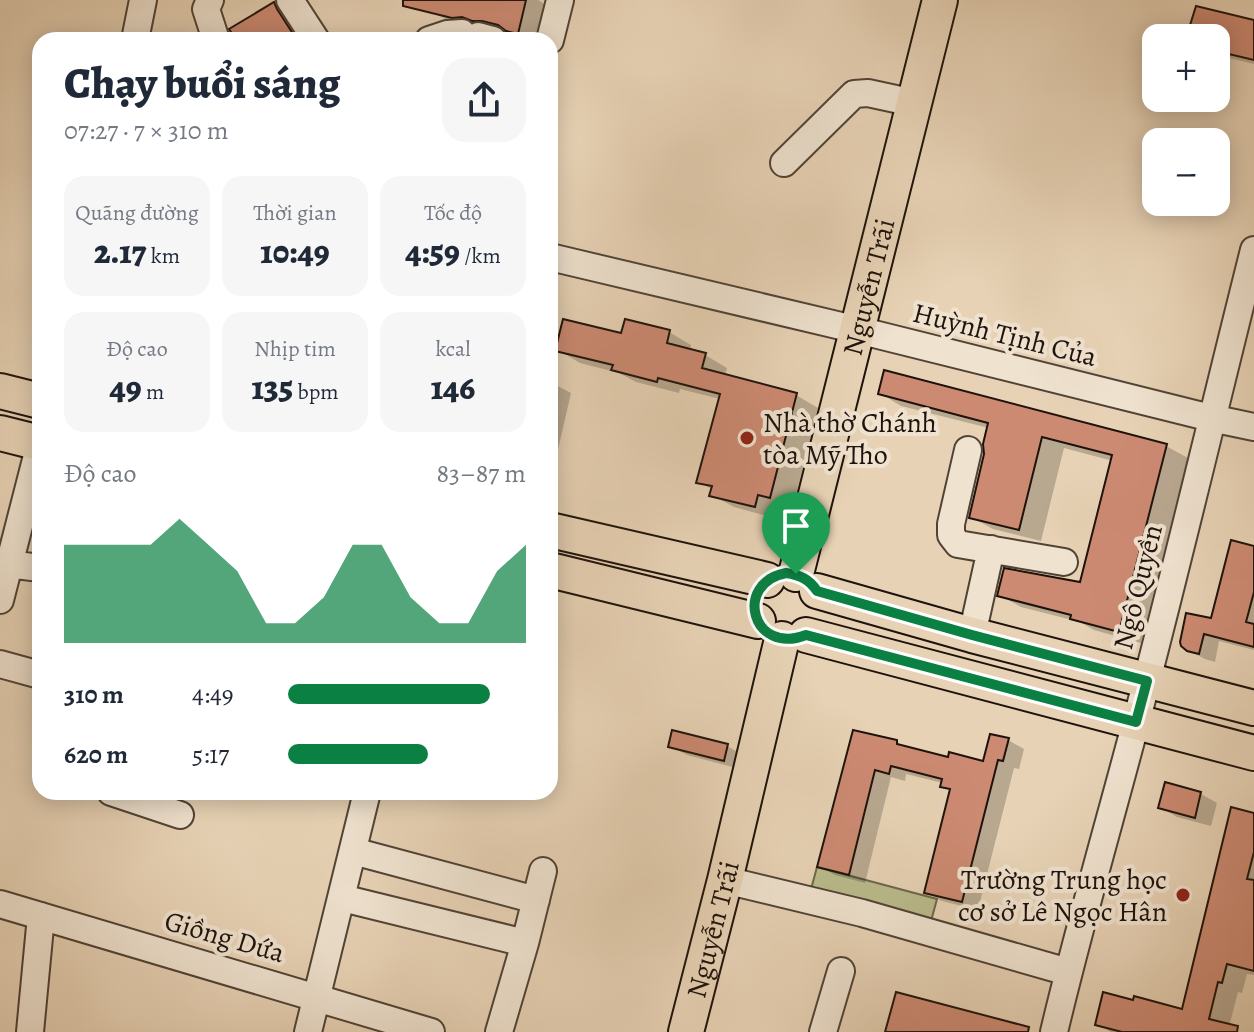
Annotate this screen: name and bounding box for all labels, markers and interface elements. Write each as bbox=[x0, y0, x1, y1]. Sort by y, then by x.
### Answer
map controls bbox=[1142, 24, 1230, 216]
button: + bbox=[1142, 24, 1230, 112]
text: Chạy buổi sáng bbox=[64, 53, 340, 113]
button: share bbox=[442, 58, 526, 142]
text: 07:27 · 7 × 310 m bbox=[64, 113, 228, 148]
button: − bbox=[1142, 128, 1230, 216]
text: Quãng đường bbox=[75, 198, 199, 228]
text: Thời gian bbox=[253, 198, 337, 228]
text: Tốc độ bbox=[424, 198, 482, 228]
street label: Nguyễn Trãi bbox=[834, 215, 904, 360]
text: 2.17 bbox=[94, 228, 146, 275]
text: 10:49 bbox=[260, 228, 330, 275]
text: 4:59 bbox=[405, 228, 460, 275]
text: km bbox=[146, 241, 180, 271]
text: /km bbox=[460, 241, 501, 271]
street label: Huỳnh Tịnh Của bbox=[909, 294, 1101, 376]
text: Độ cao bbox=[106, 334, 168, 364]
text: Nhịp tim bbox=[254, 334, 336, 364]
text: kcal bbox=[435, 334, 471, 364]
text: 49 bbox=[110, 364, 142, 411]
text: 135 bbox=[251, 364, 293, 411]
text: 146 bbox=[431, 364, 475, 411]
text: m bbox=[142, 377, 164, 407]
text: bpm bbox=[293, 377, 339, 407]
place label: Nhà thờ Chánh tòa Mỹ Tho bbox=[763, 404, 937, 474]
marker: Nhà thờ Chánh tòa Mỹ Tho bbox=[738, 429, 756, 447]
text: Độ cao bbox=[64, 456, 136, 491]
text: 83–87 m bbox=[436, 456, 526, 491]
pin bbox=[762, 492, 830, 574]
icon: arrive bbox=[774, 504, 818, 548]
street label: Ngô Quyền bbox=[1104, 521, 1172, 654]
text: 310 m bbox=[64, 677, 124, 712]
text: 4:49 bbox=[192, 677, 234, 712]
text: 620 m bbox=[64, 737, 128, 772]
text: 5:17 bbox=[192, 737, 229, 772]
street label: Nguyễn Trãi bbox=[677, 857, 749, 1002]
place label: Trường Trung học cơ sở Lê Ngọc Hân bbox=[958, 861, 1167, 931]
marker: Trường Trung học cơ sở Lê Ngọc Hân bbox=[1174, 886, 1192, 904]
street label: Giồng Dứa bbox=[160, 902, 289, 972]

